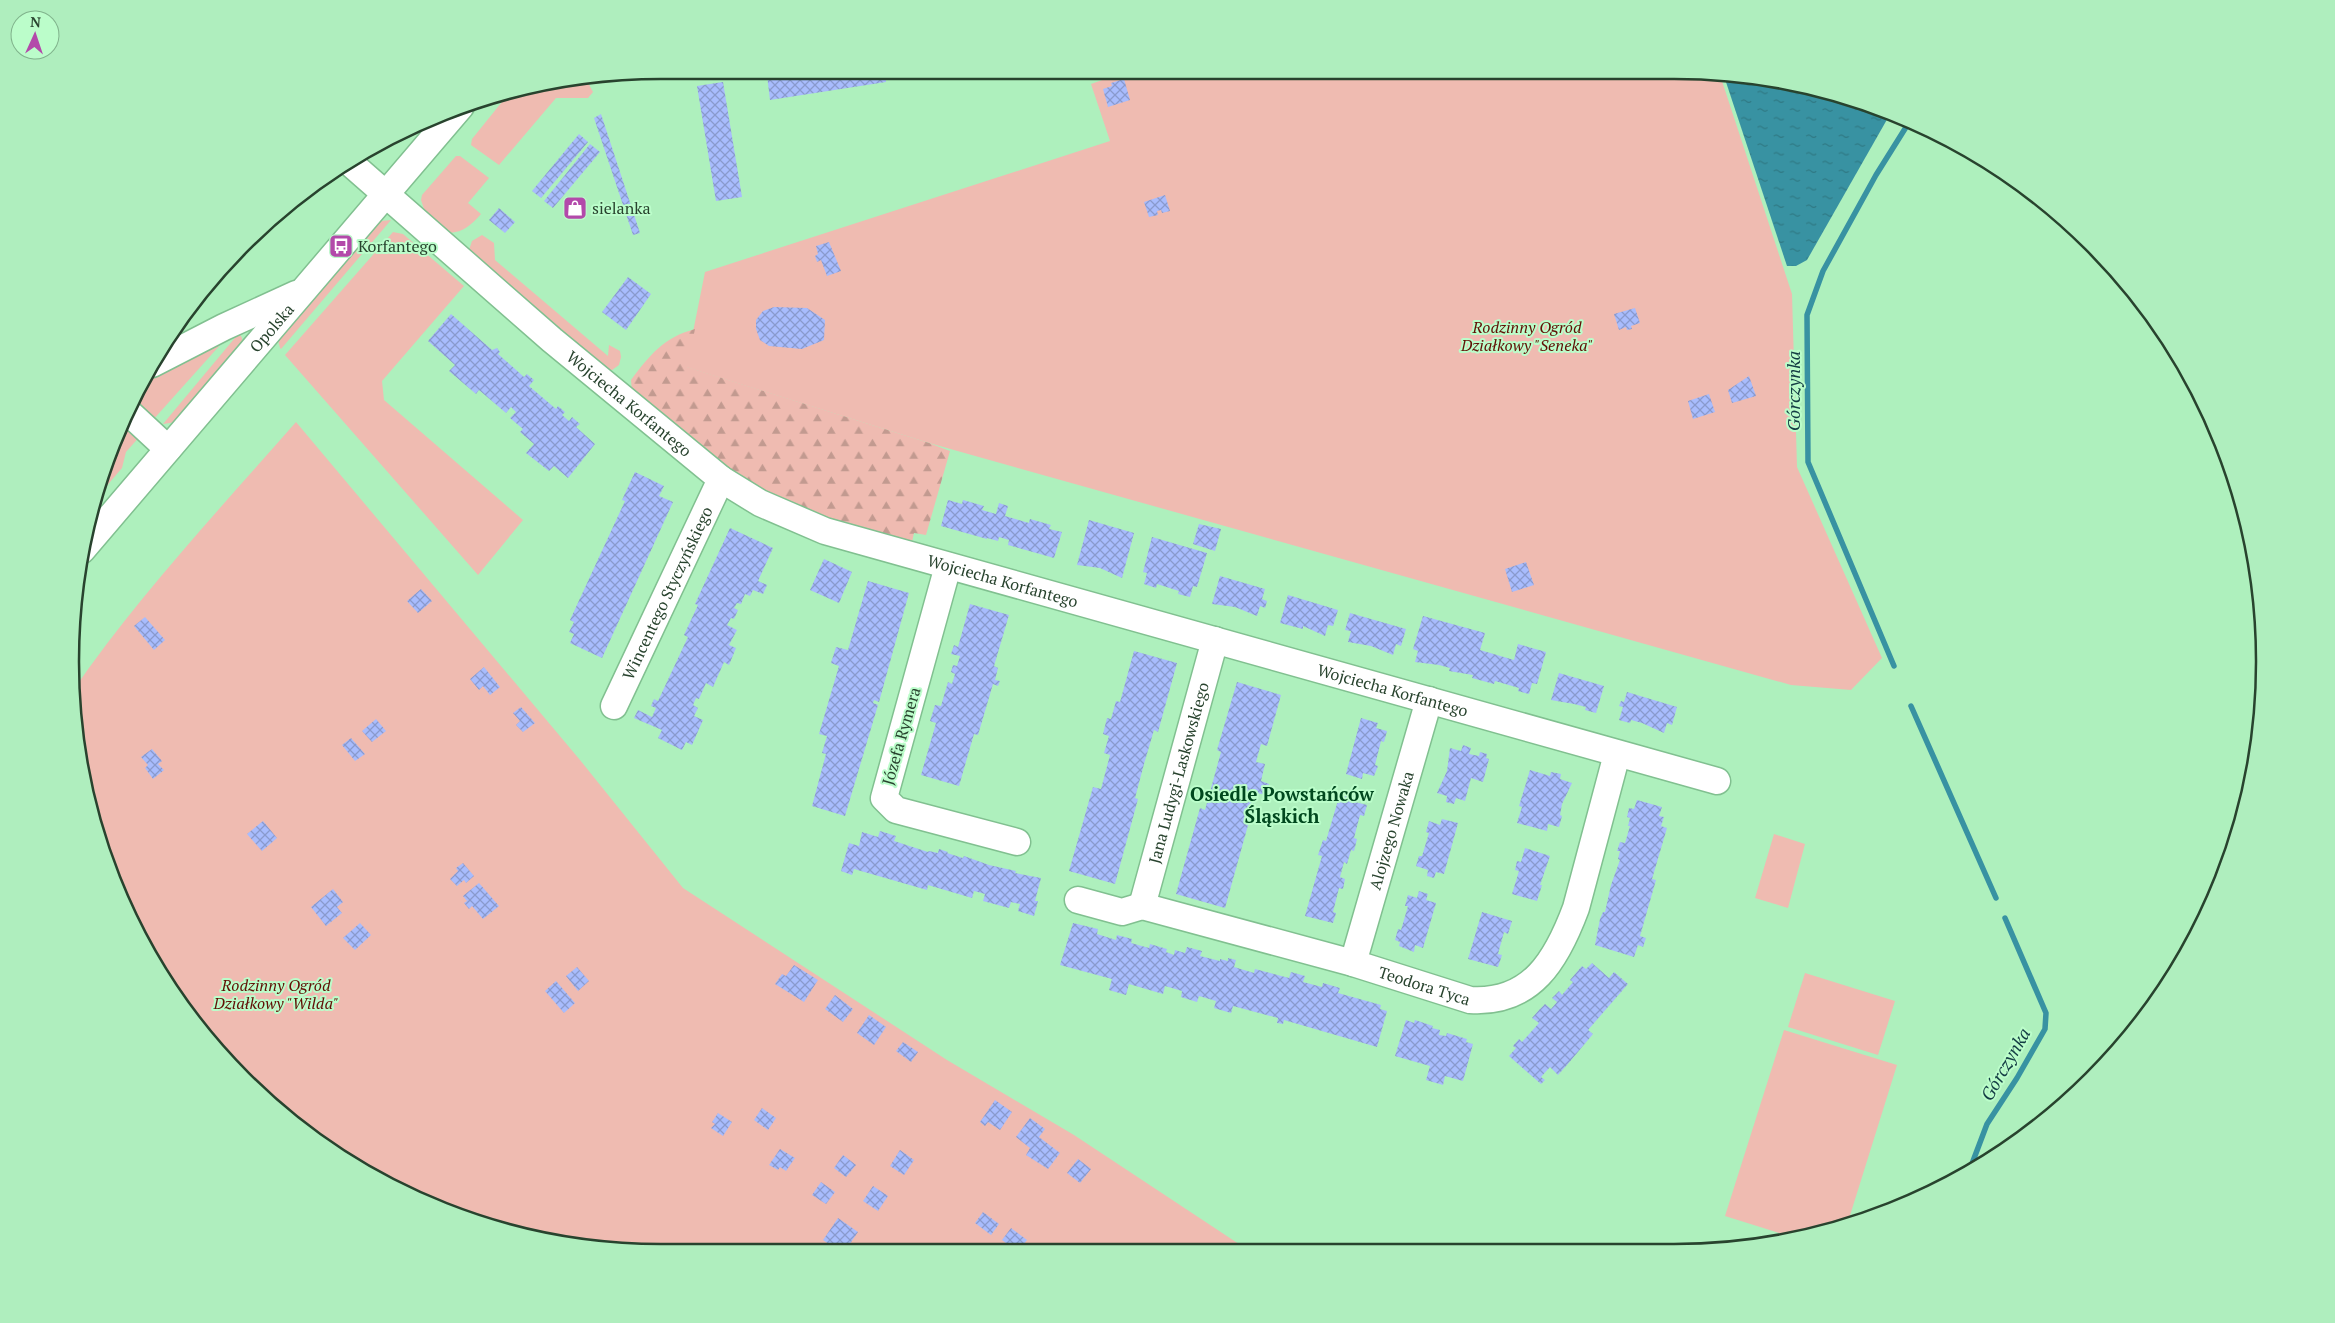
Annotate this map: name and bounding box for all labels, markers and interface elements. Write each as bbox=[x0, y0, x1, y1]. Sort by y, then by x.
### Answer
north arrow bbox=[10, 10, 60, 60]
text: N bbox=[30, 12, 42, 31]
shop icon: sielanka bbox=[562, 195, 588, 221]
place label: sielanka bbox=[592, 197, 651, 219]
bus stop icon: Korfantego bbox=[328, 233, 354, 259]
place label: Korfantego bbox=[358, 235, 437, 257]
street label: Opolska bbox=[244, 299, 299, 357]
park label: Rodzinny Ogród Działkowy "Seneka" bbox=[1460, 316, 1593, 356]
street label: Wojciecha Korfantego bbox=[562, 346, 696, 462]
water label: Górczynka bbox=[1781, 351, 1805, 431]
street label: Wincentego Styczyńskiego bbox=[617, 502, 718, 683]
street label: Wojciecha Korfantego bbox=[925, 549, 1081, 612]
street label: Wojciecha Korfantego bbox=[1315, 659, 1471, 722]
street label: Jana Ludygi-Laskowskiego bbox=[1143, 680, 1214, 866]
street label: Józefa Rymera bbox=[877, 684, 925, 788]
street label: Alojzego Nowaka bbox=[1364, 768, 1419, 892]
district label: Osiedle Powstańców Śląskich bbox=[1190, 781, 1375, 828]
street label: Teodora Tyca bbox=[1376, 961, 1473, 1010]
park label: Rodzinny Ogród Działkowy "Wilda" bbox=[213, 974, 338, 1014]
water label: Górczynka bbox=[1974, 1023, 2036, 1105]

